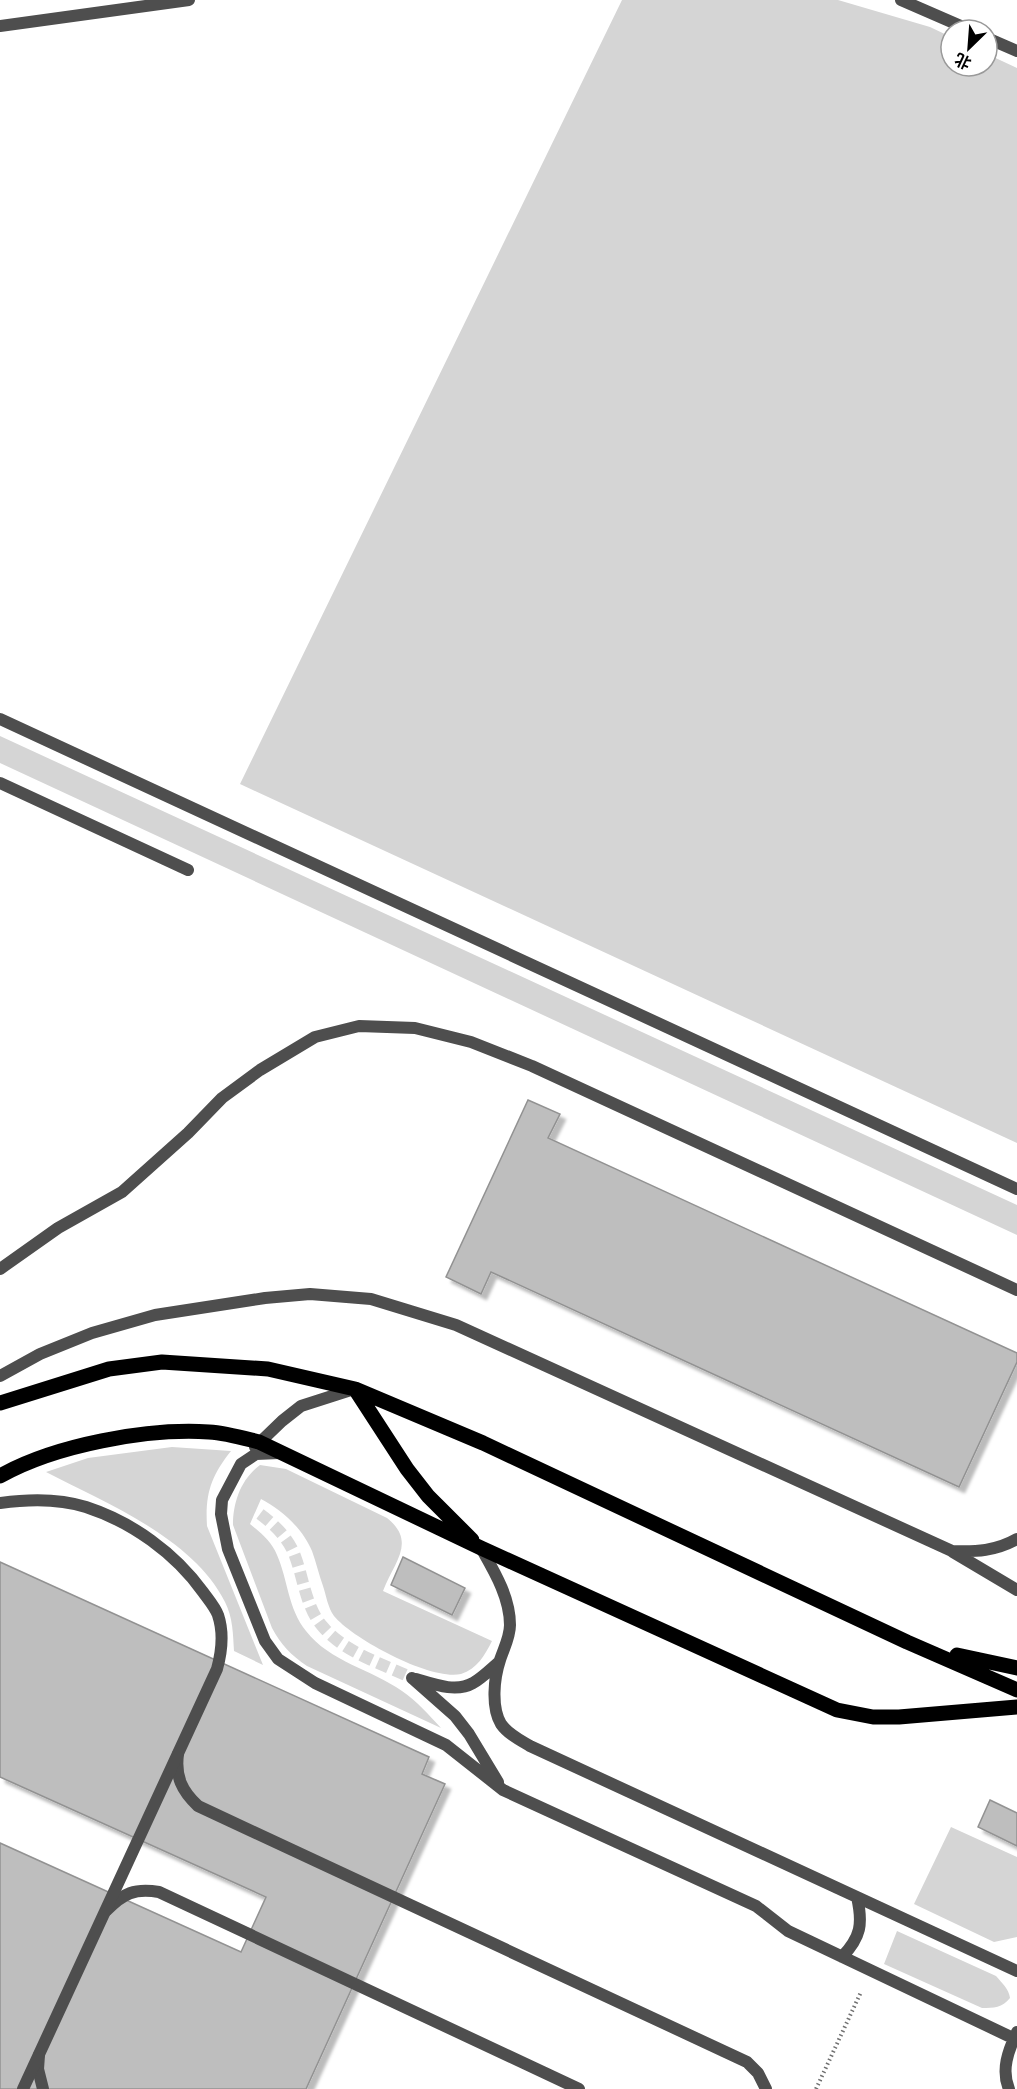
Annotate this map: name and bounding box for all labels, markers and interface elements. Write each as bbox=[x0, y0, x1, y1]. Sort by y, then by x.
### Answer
north arrow bbox=[939, 18, 999, 78]
text: 北 bbox=[951, 48, 975, 74]

